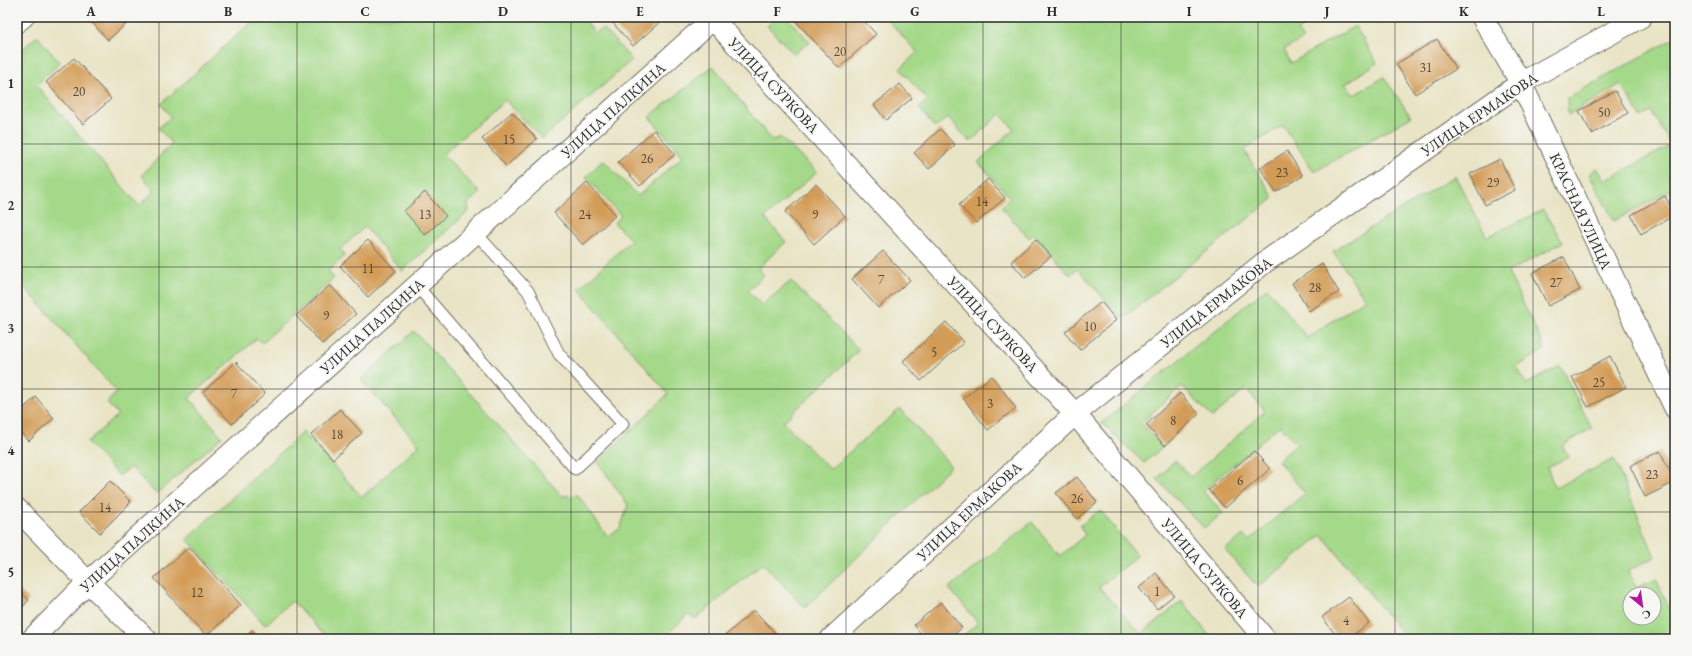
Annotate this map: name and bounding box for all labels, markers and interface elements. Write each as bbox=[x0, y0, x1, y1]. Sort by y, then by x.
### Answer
text: A bbox=[85, 3, 96, 20]
text: B bbox=[224, 3, 232, 20]
text: C bbox=[360, 3, 370, 20]
text: D bbox=[498, 3, 508, 20]
text: E bbox=[636, 3, 644, 20]
text: F bbox=[773, 3, 781, 20]
text: G bbox=[910, 3, 920, 20]
text: H bbox=[1047, 3, 1058, 20]
text: I bbox=[1187, 3, 1192, 20]
text: J bbox=[1323, 3, 1330, 20]
text: K bbox=[1459, 3, 1470, 20]
text: L bbox=[1597, 3, 1605, 20]
street label: УЛИЦА СУРКОВА bbox=[724, 32, 824, 137]
house number: 20 bbox=[834, 43, 846, 60]
street label: УЛИЦА ПАЛКИНА bbox=[556, 58, 670, 163]
house number: 31 bbox=[1420, 59, 1432, 76]
street label: УЛИЦА ЕРМАКОВА bbox=[1416, 68, 1542, 161]
text: 1 bbox=[8, 75, 15, 92]
house number: 20 bbox=[73, 83, 85, 100]
house number: 50 bbox=[1598, 104, 1610, 121]
house number: 15 bbox=[503, 131, 515, 148]
house number: 26 bbox=[641, 150, 653, 167]
street label: КРАСНАЯ УЛИЦА bbox=[1546, 150, 1617, 273]
house number: 23 bbox=[1276, 164, 1288, 181]
house number: 29 bbox=[1487, 174, 1500, 191]
house number: 14 bbox=[976, 193, 989, 210]
text: 2 bbox=[8, 197, 15, 214]
house number: 13 bbox=[419, 206, 431, 223]
house number: 24 bbox=[579, 206, 592, 223]
house number: 9 bbox=[812, 206, 819, 223]
street label: УЛИЦА ЕРМАКОВА bbox=[1155, 252, 1276, 352]
house number: 11 bbox=[362, 260, 374, 277]
house number: 7 bbox=[878, 271, 885, 288]
street label: УЛИЦА СУРКОВА bbox=[943, 271, 1043, 376]
street label: УЛИЦА ПАЛКИНА bbox=[315, 274, 429, 379]
house number: 27 bbox=[1550, 274, 1563, 291]
house number: 28 bbox=[1309, 279, 1321, 296]
house number: 9 bbox=[323, 307, 330, 324]
house number: 10 bbox=[1084, 318, 1096, 335]
text: 3 bbox=[8, 320, 15, 337]
house number: 5 bbox=[931, 344, 937, 361]
house number: 25 bbox=[1593, 374, 1605, 391]
house number: 7 bbox=[231, 385, 238, 402]
house number: 3 bbox=[987, 395, 993, 412]
house number: 8 bbox=[1170, 412, 1176, 429]
house number: 18 bbox=[331, 426, 343, 443]
text: 4 bbox=[8, 442, 15, 459]
street label: УЛИЦА ЕРМАКОВА bbox=[912, 457, 1026, 565]
house number: 23 bbox=[1646, 466, 1658, 483]
house number: 6 bbox=[1237, 472, 1243, 489]
house number: 26 bbox=[1071, 490, 1083, 507]
street label: УЛИЦА ПАЛКИНА bbox=[75, 492, 189, 597]
house number: 14 bbox=[99, 499, 112, 516]
street label: УЛИЦА СУРКОВА bbox=[1157, 513, 1253, 622]
text: 5 bbox=[8, 564, 14, 581]
house number: 1 bbox=[1154, 583, 1160, 600]
house number: 12 bbox=[191, 584, 204, 601]
north arrow bbox=[1622, 586, 1662, 626]
text: С bbox=[1640, 607, 1654, 623]
house number: 4 bbox=[1343, 612, 1350, 629]

